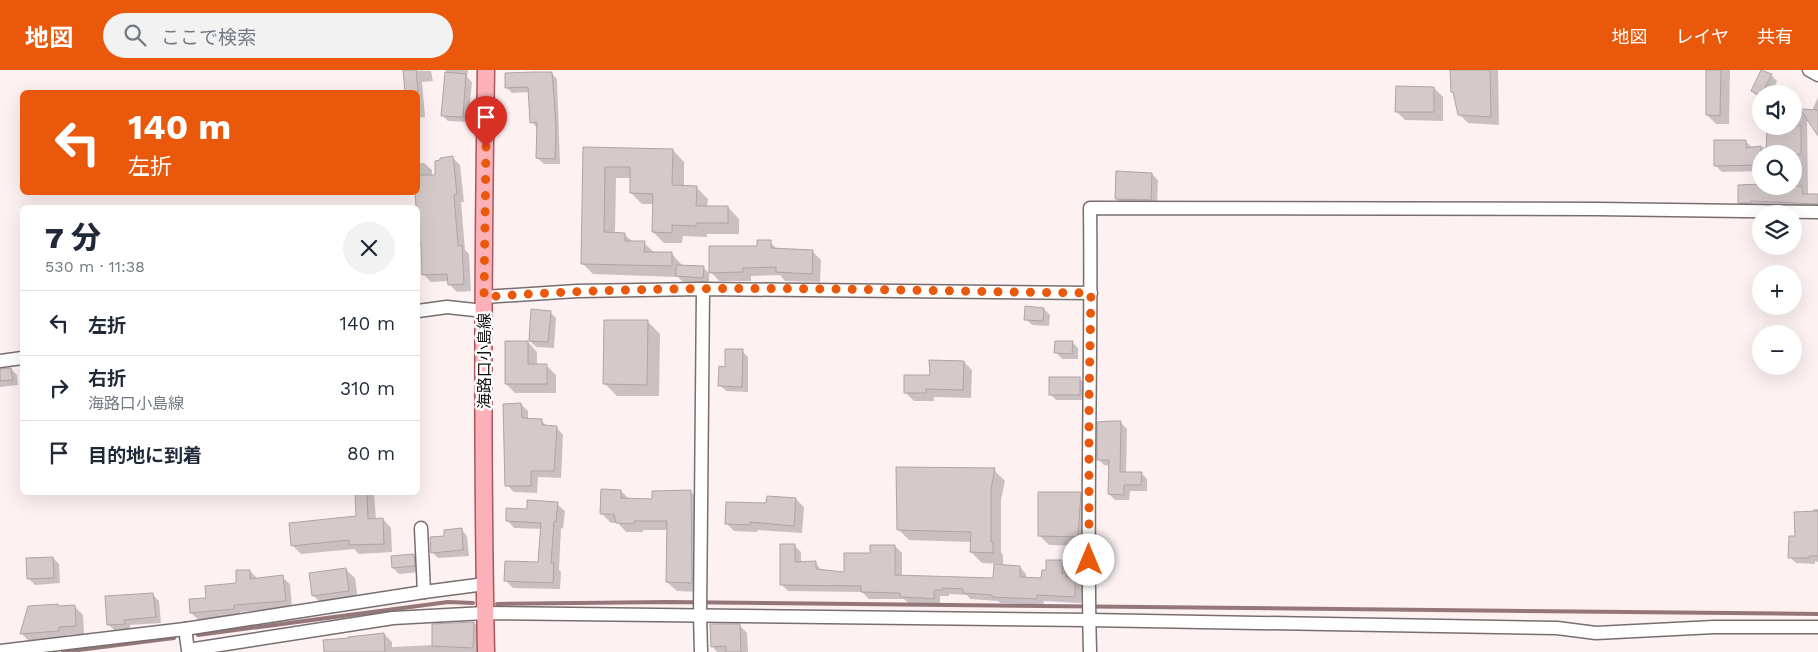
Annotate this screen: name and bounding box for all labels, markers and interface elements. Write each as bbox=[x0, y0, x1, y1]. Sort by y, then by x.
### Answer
search box bbox=[103, 13, 453, 58]
icon: search bbox=[121, 21, 149, 49]
text: 地図 bbox=[25, 24, 73, 52]
text: ここで検索 bbox=[161, 26, 256, 49]
text: 地図 bbox=[1612, 26, 1648, 47]
text: レイヤ bbox=[1676, 26, 1729, 47]
text: 共有 bbox=[1757, 26, 1793, 47]
map controls bbox=[1752, 85, 1802, 375]
button: sound bbox=[1752, 85, 1802, 135]
pin bbox=[465, 96, 507, 147]
icon: arrive bbox=[472, 103, 500, 131]
text: 140 m bbox=[128, 106, 231, 148]
icon: left bbox=[45, 110, 110, 175]
button: search bbox=[1752, 145, 1802, 195]
text: 左折 bbox=[128, 154, 172, 179]
button: layers bbox=[1752, 205, 1802, 255]
text: 7 分 bbox=[45, 220, 101, 255]
button: close bbox=[343, 222, 395, 274]
text: 530 m · 11:38 bbox=[45, 257, 145, 276]
button: + bbox=[1752, 265, 1802, 315]
icon: left bbox=[45, 309, 73, 337]
text: 140 m bbox=[340, 312, 395, 335]
street label: 海路口小島線 bbox=[475, 313, 494, 409]
text: 左折 bbox=[88, 314, 126, 337]
button: − bbox=[1752, 325, 1802, 375]
text: 右折 bbox=[88, 367, 126, 390]
icon: right bbox=[45, 374, 73, 402]
text: 310 m bbox=[340, 377, 395, 400]
text: 海路口小島線 bbox=[88, 394, 184, 413]
icon: arrive bbox=[45, 439, 73, 467]
text: 80 m bbox=[347, 442, 395, 465]
text: 目的地に到着 bbox=[88, 444, 202, 467]
position arrow bbox=[1062, 533, 1114, 585]

